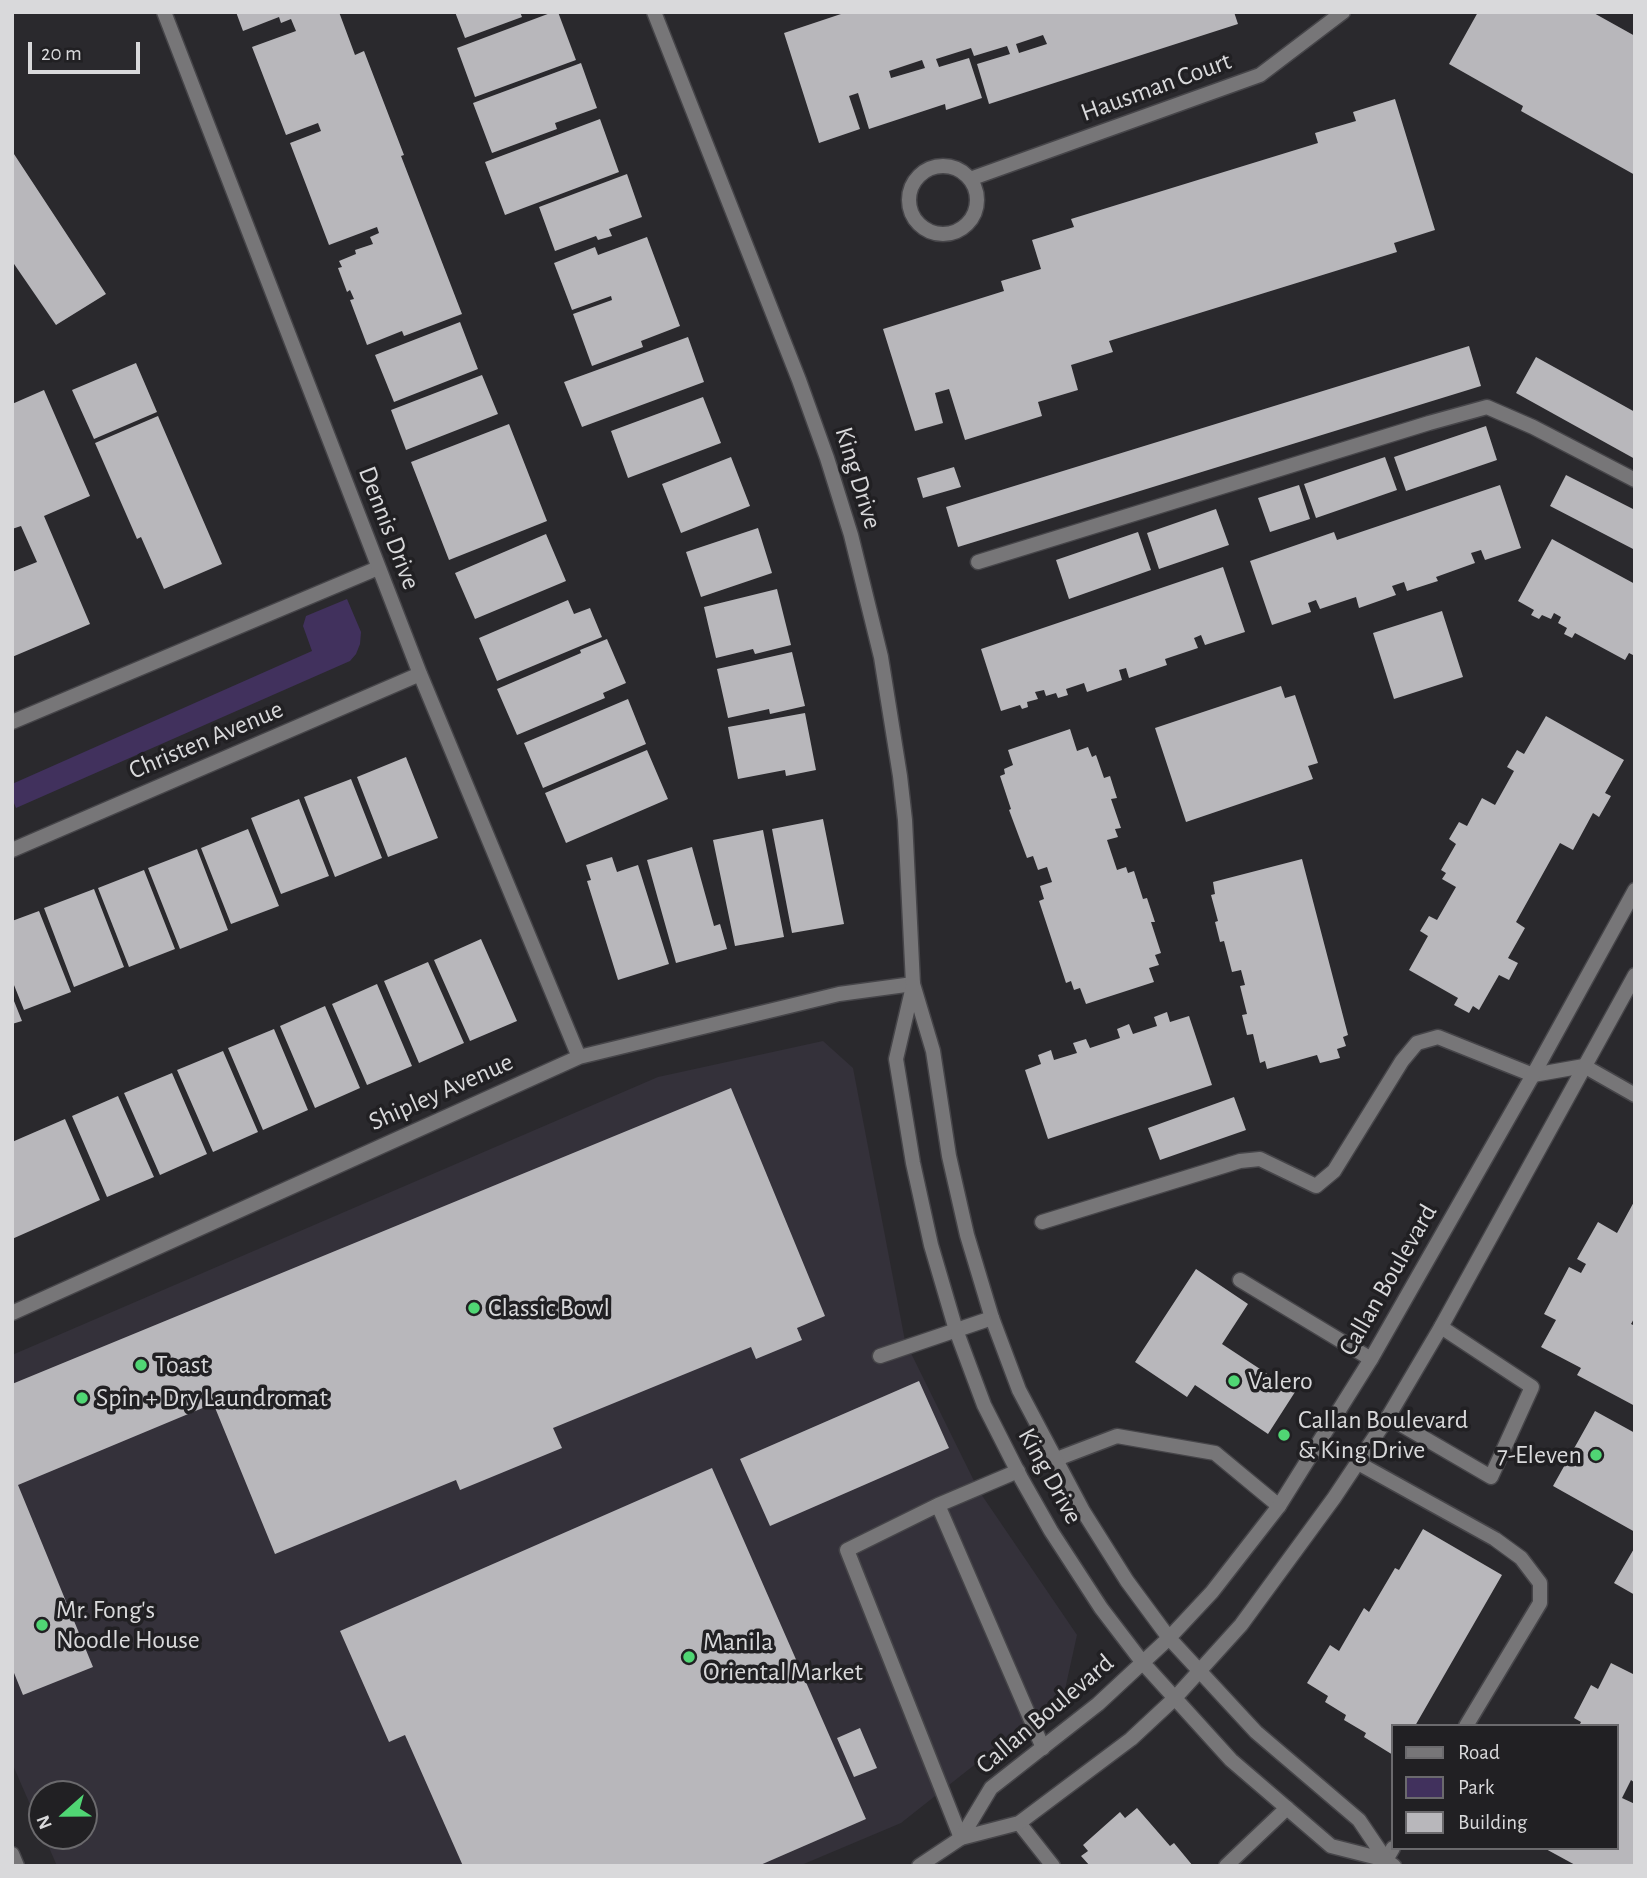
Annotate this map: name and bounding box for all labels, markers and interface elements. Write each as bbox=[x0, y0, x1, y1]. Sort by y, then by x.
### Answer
scale bar bbox=[32, 28, 144, 72]
text: 20 m bbox=[41, 43, 82, 64]
street label: Hausman Court bbox=[1076, 45, 1236, 129]
street label: King Drive bbox=[828, 423, 888, 533]
street label: Dennis Drive bbox=[351, 462, 427, 594]
street label: Christen Avenue bbox=[124, 694, 288, 786]
street label: Shipley Avenue bbox=[364, 1046, 518, 1138]
street label: Callan Boulevard bbox=[1332, 1199, 1444, 1361]
place label: Classic Bowl bbox=[488, 1292, 610, 1324]
marker: Classic Bowl bbox=[466, 1300, 482, 1316]
place label: Toast bbox=[155, 1349, 209, 1381]
marker: Toast bbox=[133, 1357, 149, 1373]
place label: Valero bbox=[1248, 1365, 1313, 1397]
marker: Valero bbox=[1226, 1373, 1242, 1389]
place label: Spin + Dry Laundromat bbox=[96, 1382, 328, 1414]
marker: Spin + Dry Laundromat bbox=[74, 1390, 90, 1406]
place label: Callan Boulevard & King Drive bbox=[1298, 1404, 1468, 1466]
street label: King Drive bbox=[1011, 1423, 1089, 1529]
marker: Callan Boulevard & King Drive bbox=[1276, 1427, 1292, 1443]
place label: 7-Eleven bbox=[1497, 1439, 1582, 1471]
marker: 7-Eleven bbox=[1588, 1447, 1604, 1463]
place label: Mr. Fong's Noodle House bbox=[56, 1594, 200, 1656]
marker: Mr. Fong's Noodle House bbox=[34, 1617, 50, 1633]
place label: Manila Oriental Market bbox=[703, 1626, 863, 1688]
street label: Callan Boulevard bbox=[970, 1647, 1120, 1781]
marker: Manila Oriental Market bbox=[681, 1649, 697, 1665]
legend bbox=[1392, 1724, 1619, 1850]
text: Road bbox=[1458, 1742, 1500, 1763]
text: Park bbox=[1458, 1777, 1494, 1798]
north arrow bbox=[28, 1780, 98, 1850]
text: N bbox=[34, 1812, 56, 1832]
text: Building bbox=[1458, 1812, 1527, 1833]

